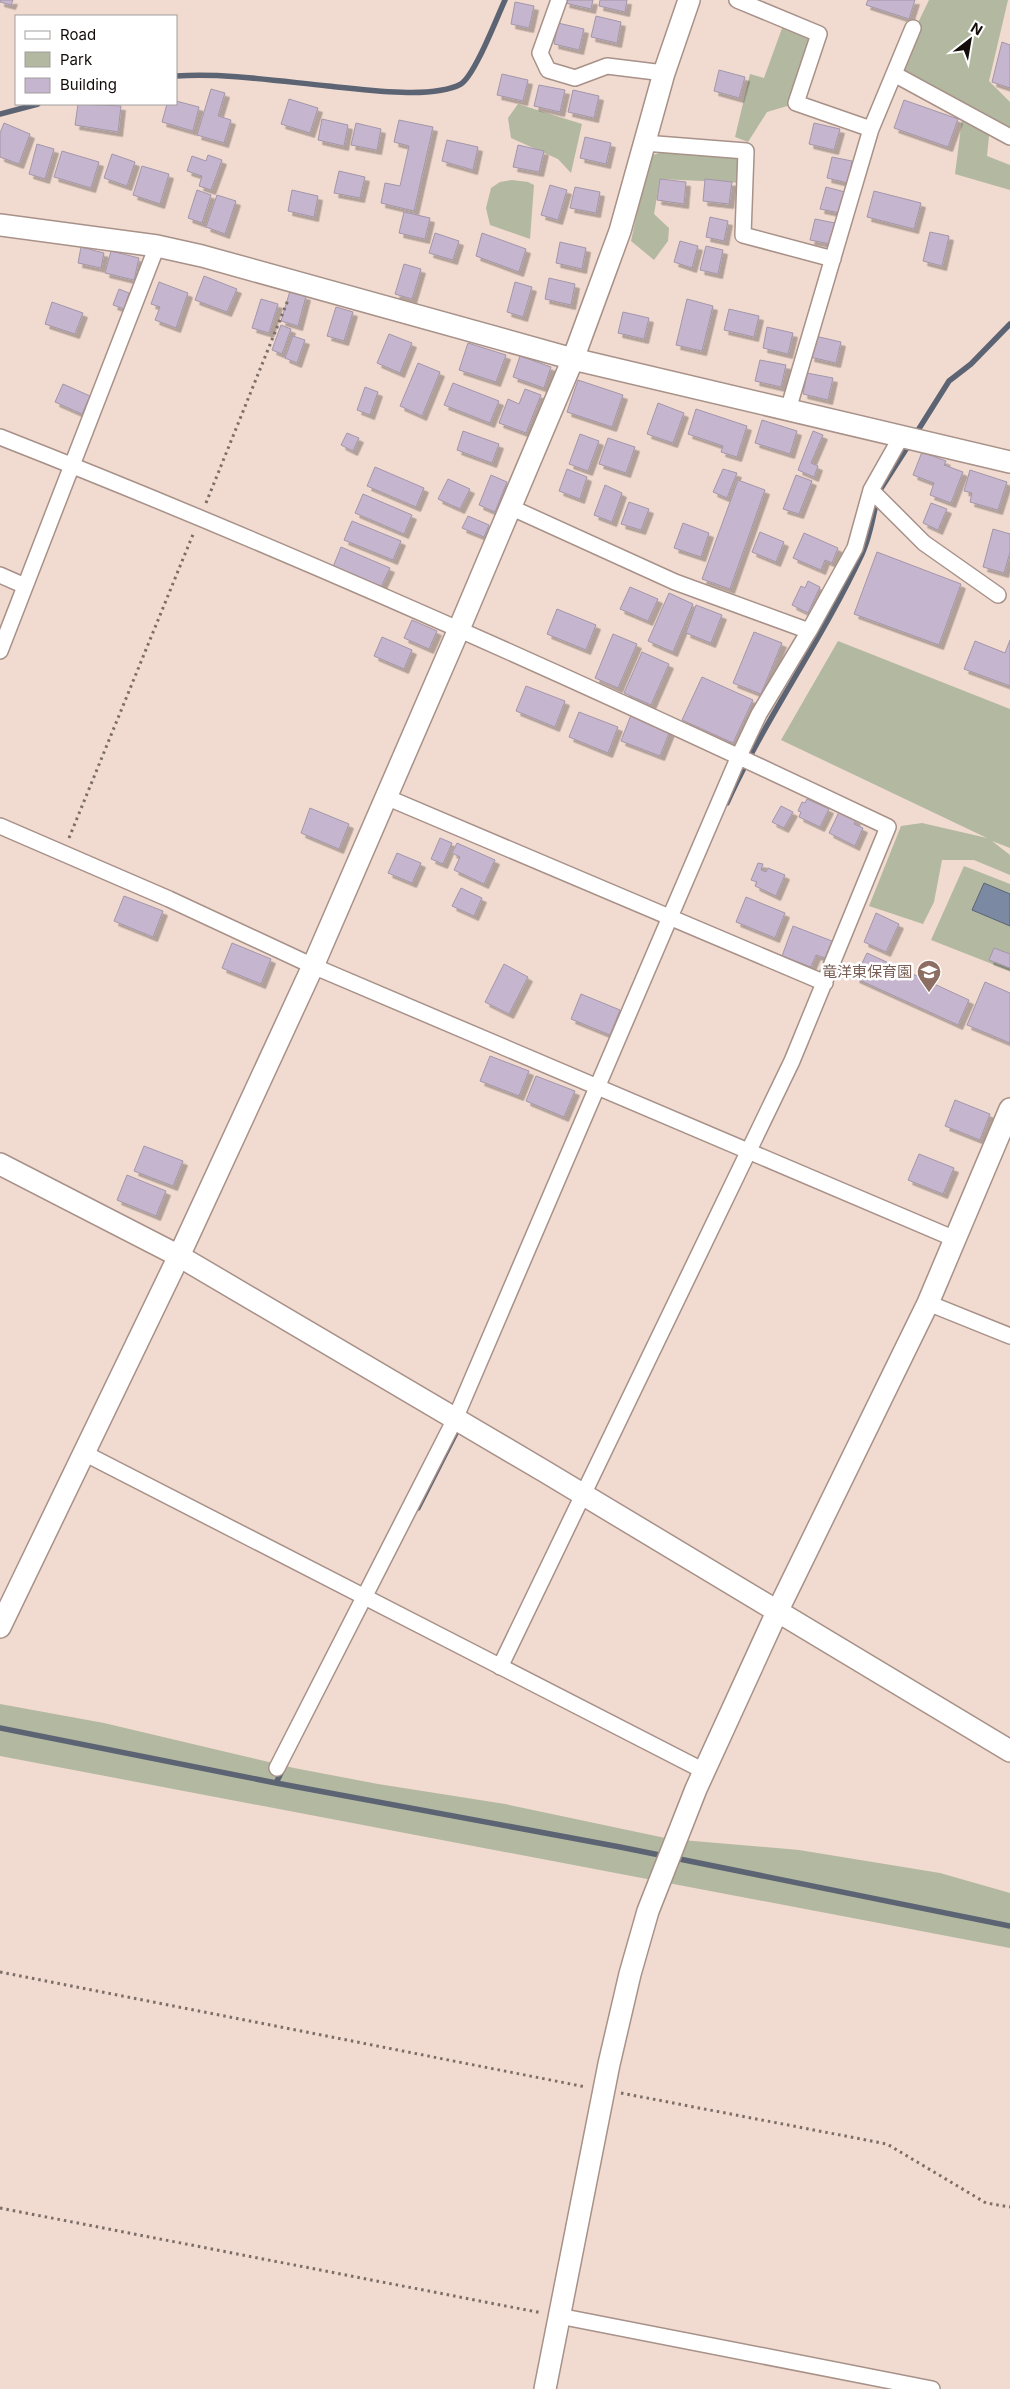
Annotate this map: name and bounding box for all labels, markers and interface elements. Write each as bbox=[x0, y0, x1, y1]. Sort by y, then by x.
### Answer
legend bbox=[15, 15, 178, 105]
north arrow bbox=[945, 15, 995, 65]
text: N bbox=[968, 18, 986, 38]
text: Road bbox=[60, 25, 96, 44]
text: Park bbox=[60, 50, 93, 69]
text: Building bbox=[60, 75, 117, 94]
school or university icon: 竜洋東保育園 bbox=[916, 959, 942, 993]
place label: 竜洋東保育園 bbox=[822, 962, 912, 981]

